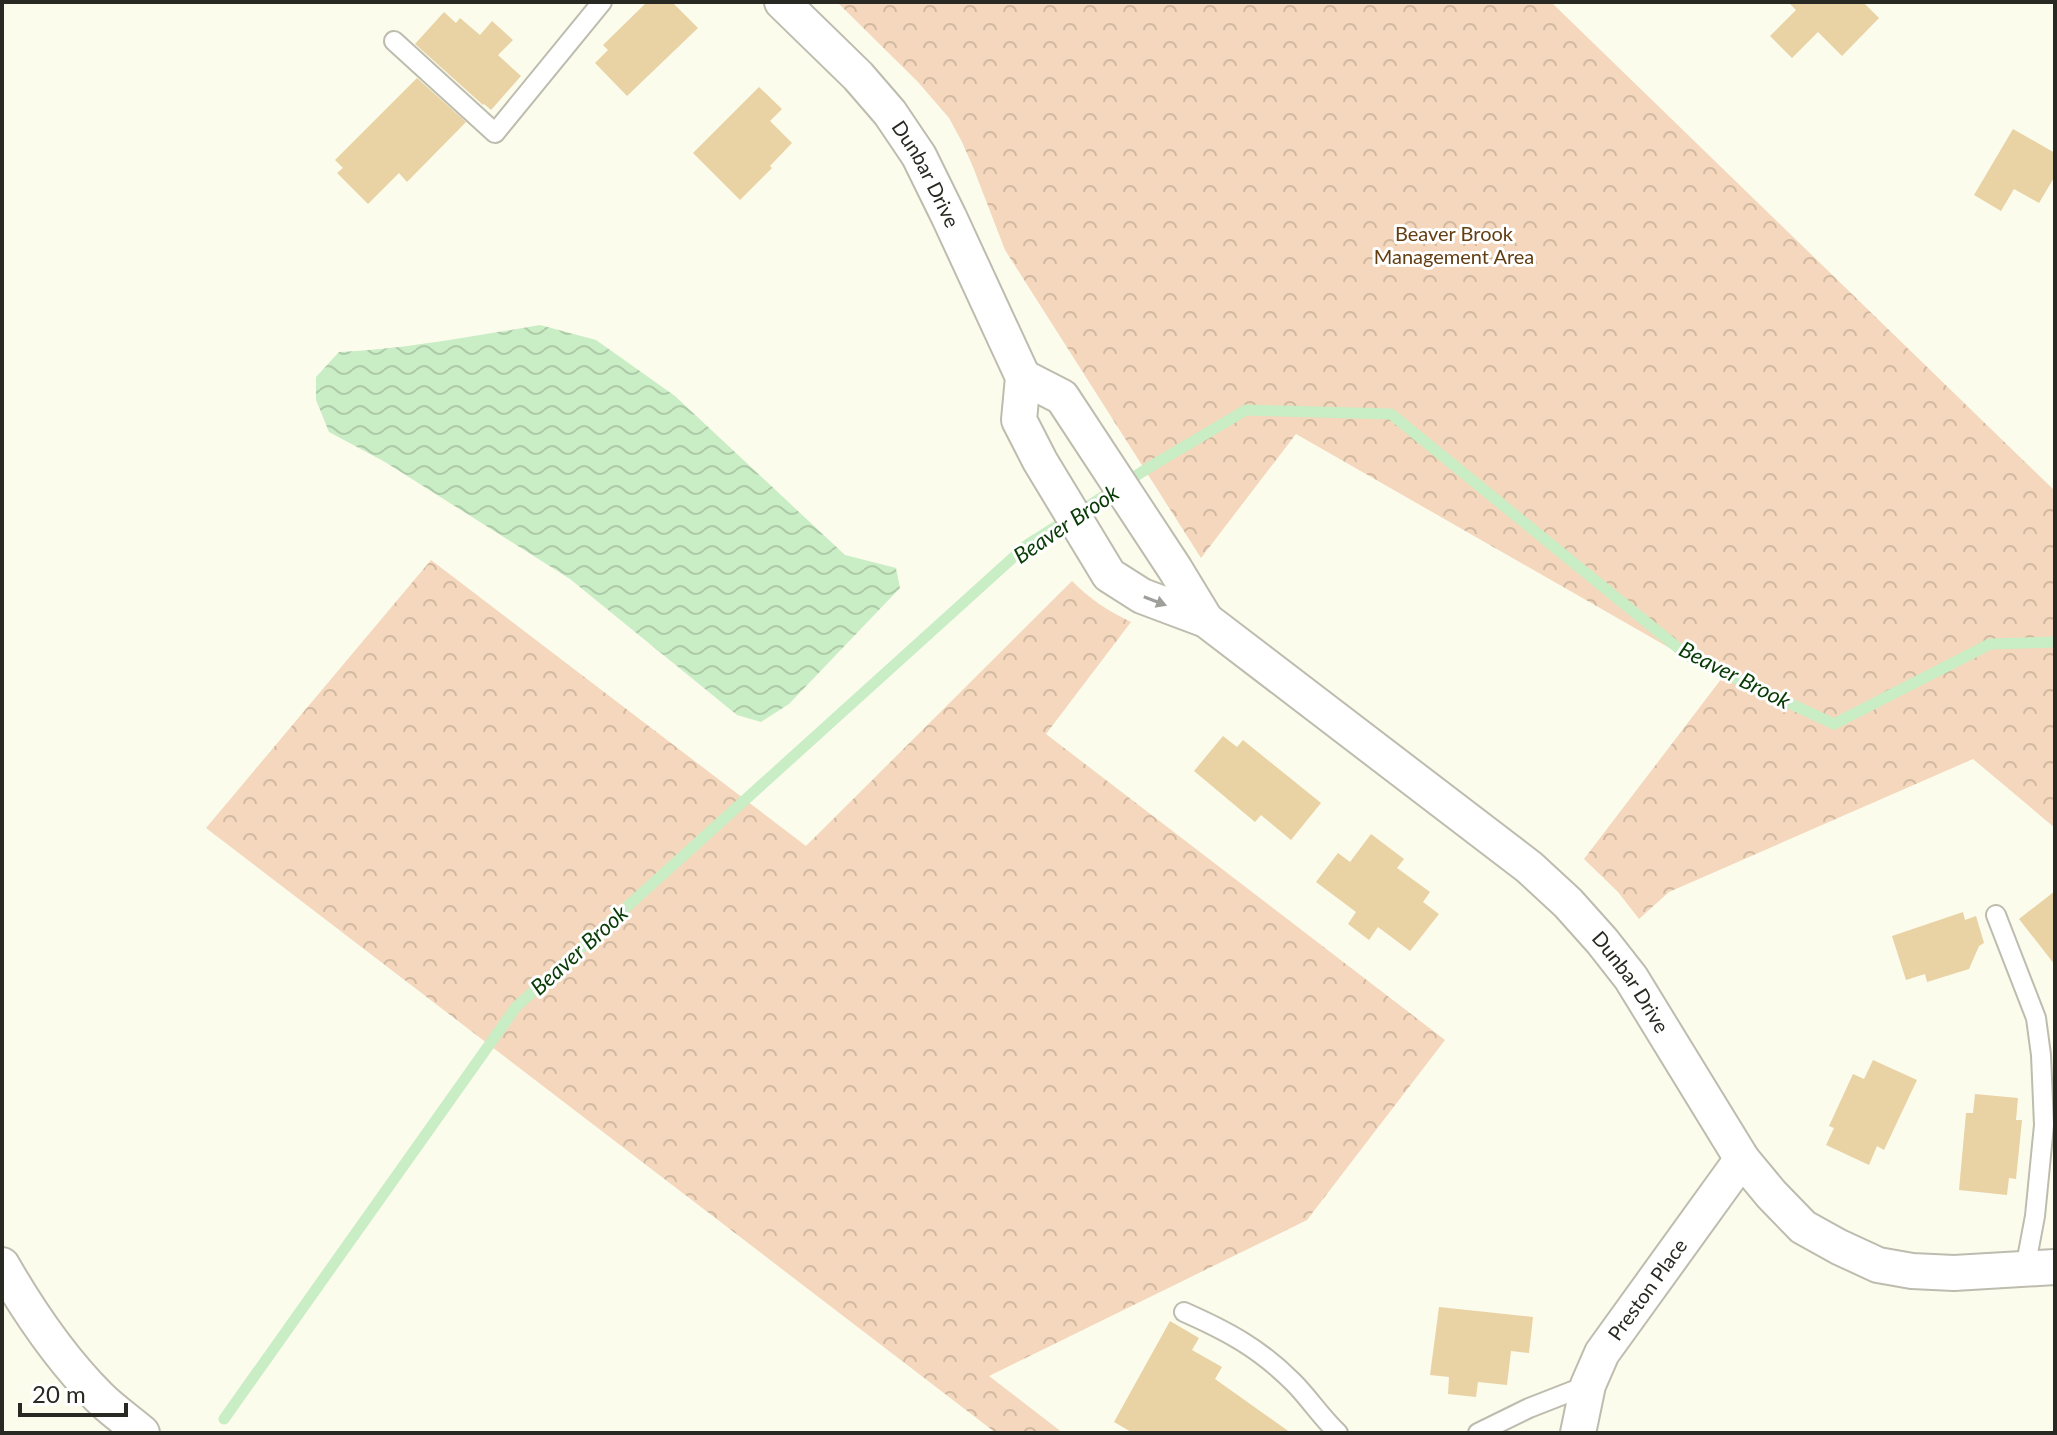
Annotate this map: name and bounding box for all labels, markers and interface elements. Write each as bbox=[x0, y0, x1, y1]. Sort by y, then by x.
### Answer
street label: Dunbar Drive bbox=[888, 116, 965, 231]
park label: Beaver Brook Management Area bbox=[1374, 221, 1534, 268]
water label: Beaver Brook bbox=[1008, 478, 1124, 569]
one-way arrow bbox=[1143, 595, 1167, 608]
water label: Beaver Brook bbox=[1675, 635, 1796, 714]
water label: Beaver Brook bbox=[525, 899, 633, 1000]
street label: Dunbar Drive bbox=[1588, 926, 1675, 1037]
street label: Preston Place bbox=[1602, 1234, 1691, 1345]
scale bar bbox=[20, 1367, 126, 1417]
text: 20 m bbox=[32, 1379, 86, 1408]

